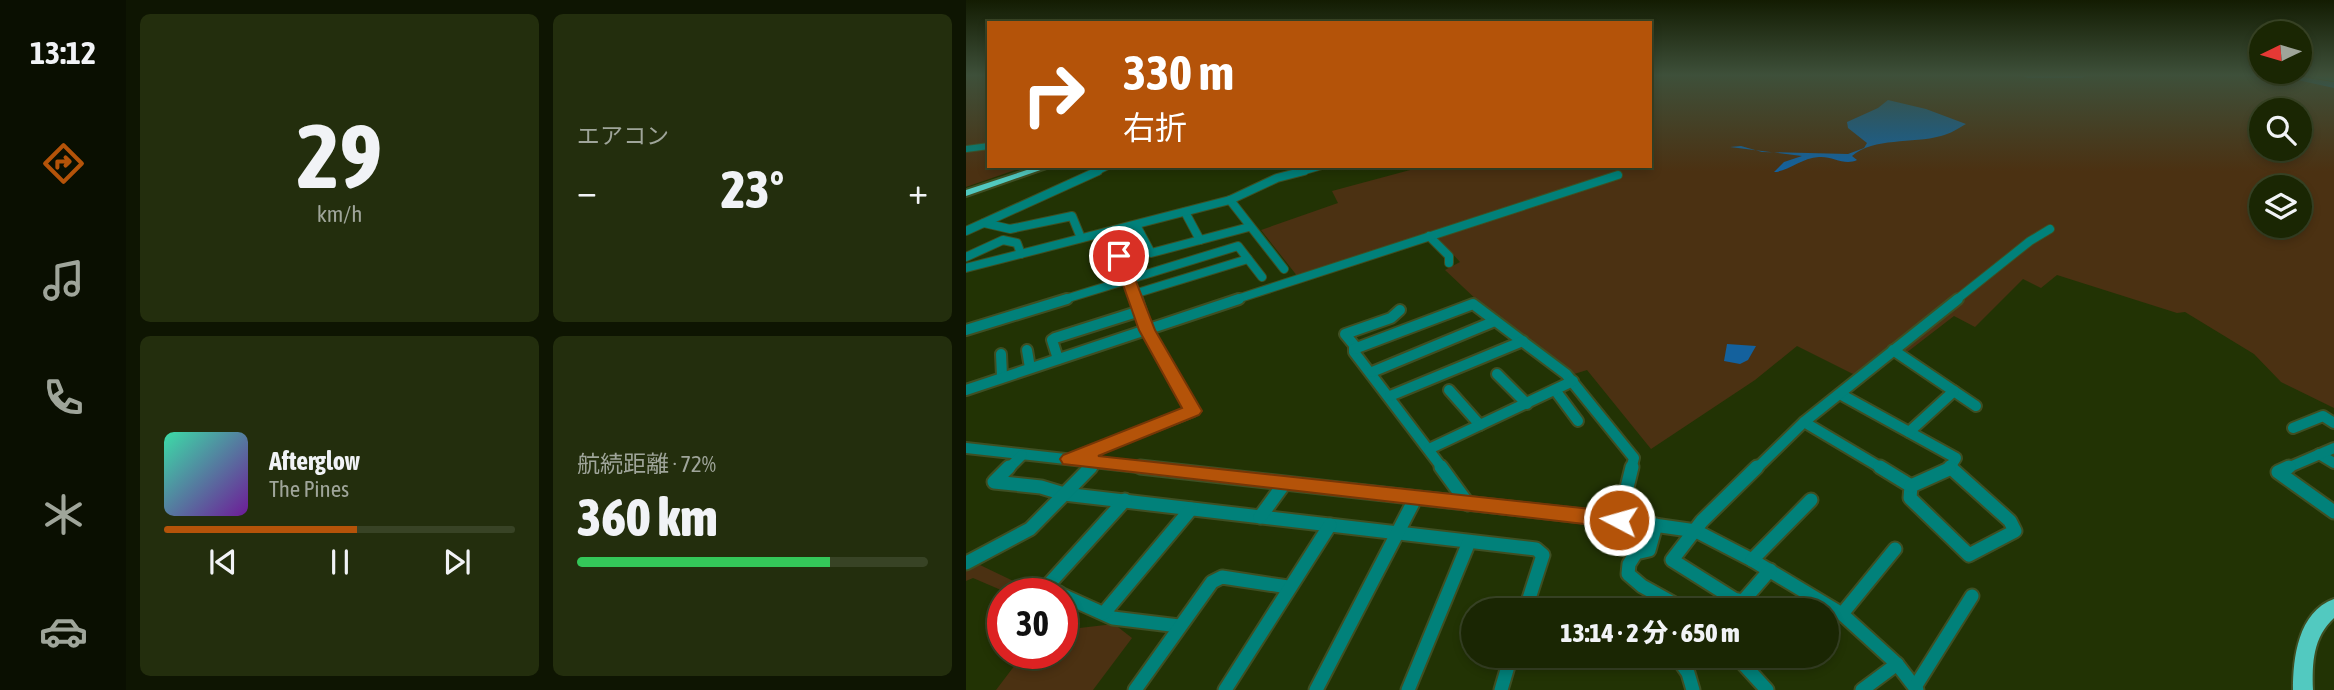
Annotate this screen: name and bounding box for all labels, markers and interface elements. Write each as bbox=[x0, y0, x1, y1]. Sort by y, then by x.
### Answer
north arrow bbox=[2249, 21, 2312, 84]
map controls bbox=[2249, 21, 2312, 238]
text: 13:12 bbox=[30, 34, 96, 71]
text: 330 m bbox=[1123, 44, 1234, 100]
icon: right bbox=[1008, 49, 1099, 140]
button: search bbox=[2249, 98, 2312, 161]
text: 29 bbox=[297, 103, 382, 207]
text: 右折 bbox=[1123, 109, 1187, 146]
text: エアコン bbox=[577, 123, 669, 149]
icon: directions bbox=[39, 139, 88, 188]
text: 23° bbox=[721, 159, 784, 219]
text: − bbox=[577, 169, 597, 212]
text: + bbox=[908, 169, 928, 212]
button: layers bbox=[2249, 175, 2312, 238]
text: km/h bbox=[317, 201, 362, 227]
pin bbox=[1089, 226, 1149, 286]
icon: arrive bbox=[1100, 237, 1138, 275]
icon: music bbox=[39, 256, 88, 305]
icon: phone bbox=[39, 373, 88, 422]
text: Afterglow bbox=[269, 446, 360, 476]
text: 航続距離 · 72% bbox=[577, 451, 716, 477]
text: The Pines bbox=[269, 476, 349, 502]
position arrow bbox=[1582, 483, 1656, 557]
text: 360 km bbox=[577, 487, 718, 547]
icon: climate bbox=[39, 490, 88, 539]
icon: previous bbox=[204, 543, 242, 581]
icon: pause bbox=[321, 543, 359, 581]
icon: next bbox=[438, 543, 476, 581]
speed limit sign: 30 bbox=[987, 578, 1078, 669]
icon: car bbox=[39, 607, 88, 656]
text: 13:14 · 2 分 · 650 m bbox=[1560, 618, 1740, 648]

